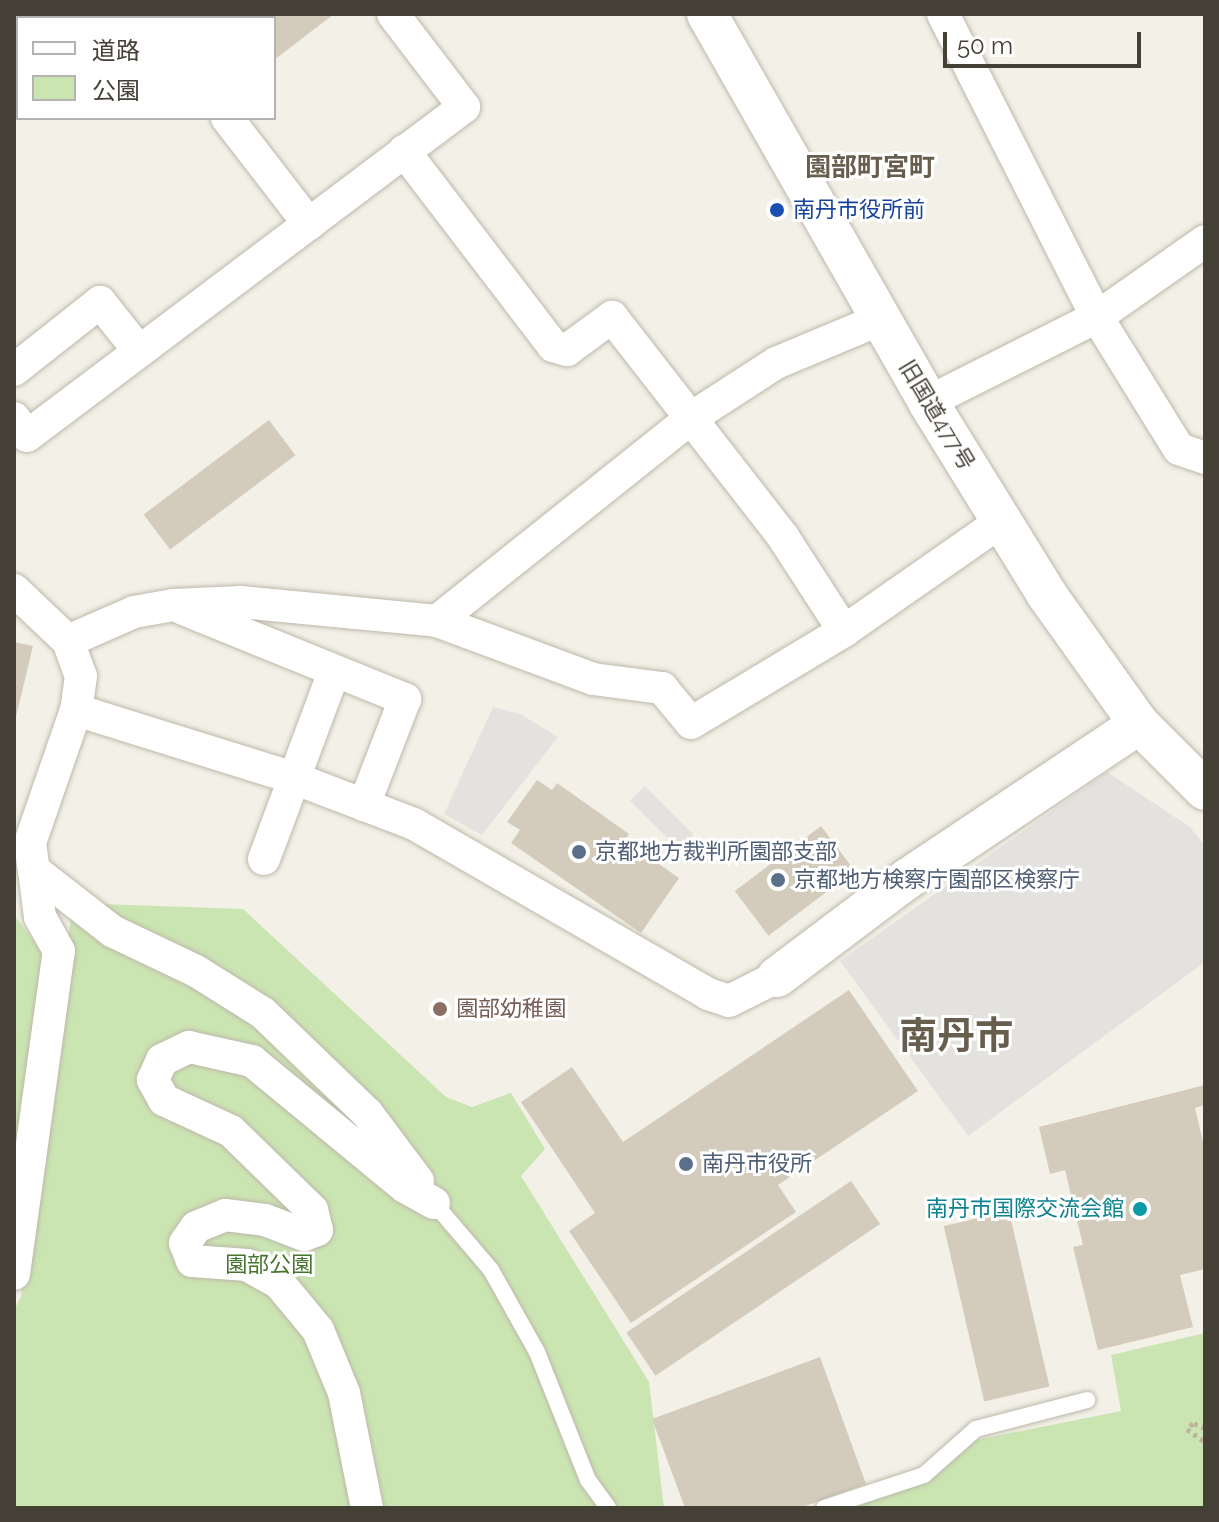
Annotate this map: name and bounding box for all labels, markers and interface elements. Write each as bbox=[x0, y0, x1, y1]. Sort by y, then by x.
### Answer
legend bbox=[16, 16, 276, 120]
scale bar bbox=[947, 16, 1145, 66]
text: 50 m bbox=[957, 31, 1013, 60]
text: 道路 bbox=[92, 36, 140, 65]
text: 公園 bbox=[92, 76, 140, 105]
district label: 園部町宮町 bbox=[805, 152, 935, 184]
place label: 南丹市役所前 bbox=[793, 197, 925, 223]
marker: 南丹市役所前 bbox=[768, 201, 786, 219]
street label: 旧国道477号 bbox=[894, 355, 980, 475]
place label: 京都地方裁判所園部支部 bbox=[595, 839, 837, 865]
marker: 京都地方裁判所園部支部 bbox=[570, 843, 588, 861]
place label: 京都地方検察庁園部区検察庁 bbox=[794, 867, 1080, 893]
marker: 京都地方検察庁園部区検察庁 bbox=[769, 871, 787, 889]
place label: 園部幼稚園 bbox=[456, 996, 566, 1022]
marker: 園部幼稚園 bbox=[431, 1000, 449, 1018]
district label: 南丹市 bbox=[899, 1013, 1013, 1059]
place label: 南丹市役所 bbox=[702, 1151, 812, 1177]
marker: 南丹市役所 bbox=[677, 1155, 695, 1173]
place label: 南丹市国際交流会館 bbox=[926, 1196, 1124, 1222]
marker: 南丹市国際交流会館 bbox=[1131, 1200, 1149, 1218]
park label: 園部公園 bbox=[225, 1252, 313, 1278]

